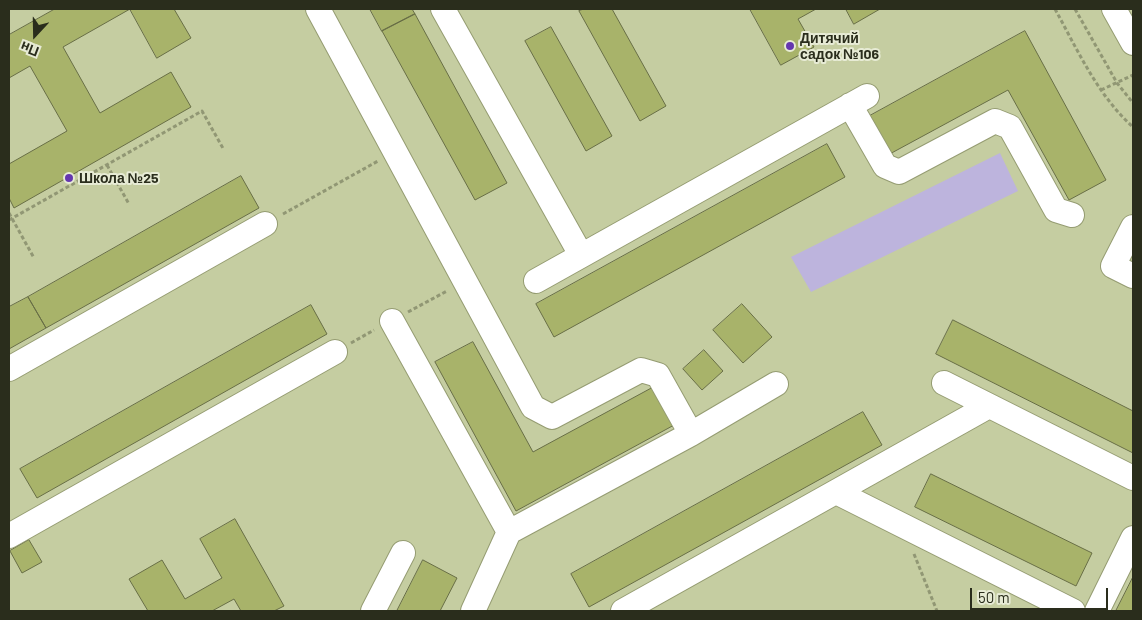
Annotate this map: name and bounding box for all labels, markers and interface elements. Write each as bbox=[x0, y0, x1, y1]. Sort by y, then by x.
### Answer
north arrow bbox=[10, 10, 60, 60]
place label: Дитячий садок №106 bbox=[800, 30, 879, 62]
text: Пн bbox=[18, 38, 41, 61]
marker: Дитячий садок №106 bbox=[784, 40, 796, 52]
place label: Школа №25 bbox=[79, 170, 159, 186]
marker: Школа №25 bbox=[63, 172, 75, 184]
scale bar bbox=[972, 578, 1110, 610]
text: 50 m bbox=[978, 588, 1010, 606]

